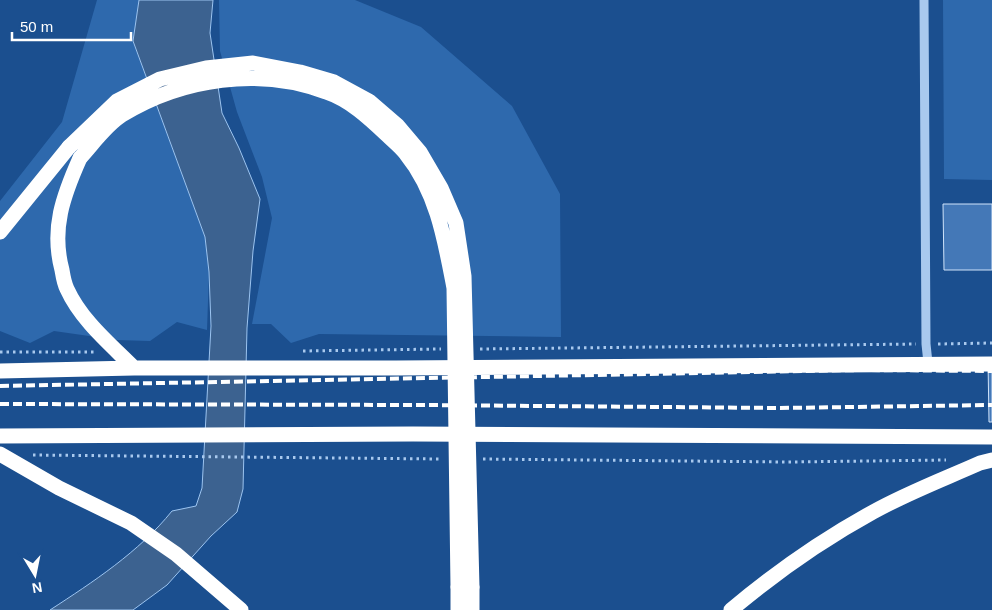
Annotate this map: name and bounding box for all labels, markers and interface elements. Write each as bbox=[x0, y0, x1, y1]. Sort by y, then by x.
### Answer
scale bar bbox=[12, 10, 131, 42]
text: 50 m bbox=[20, 18, 53, 35]
north arrow bbox=[10, 550, 60, 600]
text: N bbox=[31, 579, 44, 597]

